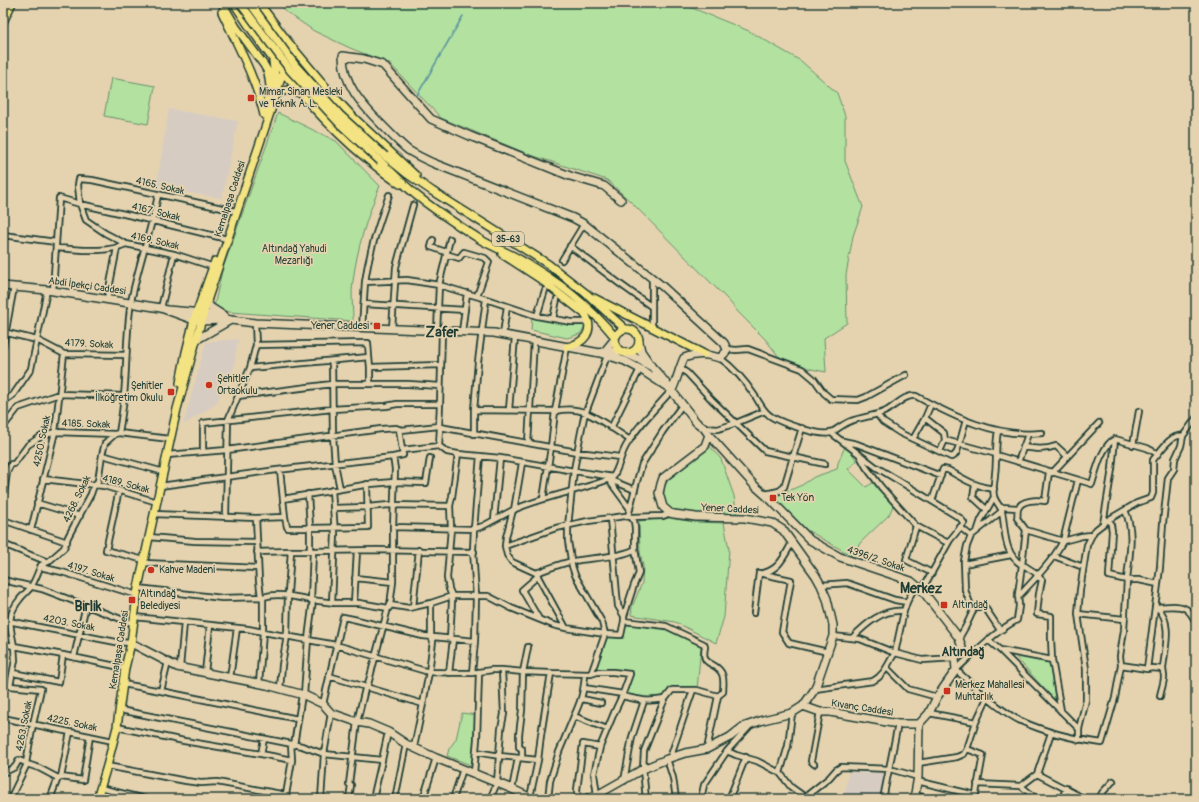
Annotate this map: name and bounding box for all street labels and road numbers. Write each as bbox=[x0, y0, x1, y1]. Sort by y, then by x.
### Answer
street label: Kemalpaşa Caddesi bbox=[212, 159, 248, 239]
street label: 4165. Sokak bbox=[135, 175, 186, 198]
street label: 4167. Sokak bbox=[131, 200, 182, 224]
street label: 4169. Sokak bbox=[130, 230, 181, 253]
road number: 35-63 bbox=[492, 232, 524, 246]
street label: Abdi İpekçi Caddesi bbox=[48, 274, 127, 297]
street label: 4179. Sokak bbox=[64, 337, 114, 351]
street label: 4250. Sokak bbox=[31, 413, 53, 468]
street label: 4185. Sokak bbox=[61, 417, 111, 431]
street label: 4189. Sokak bbox=[101, 472, 152, 496]
street label: 4268. Sokak bbox=[60, 473, 94, 524]
street label: Yener Caddesi bbox=[700, 501, 759, 517]
street label: 4396/2. Sokak bbox=[846, 544, 907, 575]
street label: 4197. Sokak bbox=[66, 559, 117, 585]
street label: Kemalpaşa Caddesi bbox=[107, 610, 131, 690]
street label: 4203. Sokak bbox=[42, 612, 97, 634]
street label: Kıvanç Caddesi bbox=[830, 697, 894, 719]
street label: 4263. Sokak bbox=[13, 699, 35, 752]
street label: 4225. Sokak bbox=[46, 712, 99, 734]

